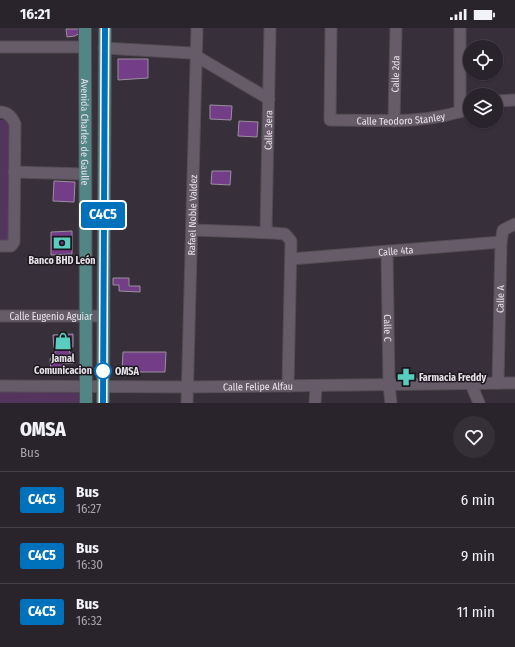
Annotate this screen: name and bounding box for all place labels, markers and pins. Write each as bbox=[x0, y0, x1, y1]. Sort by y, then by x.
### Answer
bank icon: Banco BHD León bbox=[52, 233, 72, 253]
place label: Banco BHD León bbox=[28, 254, 96, 267]
shop icon: Jamal Comunicacion bbox=[53, 331, 73, 351]
place label: Jamal Comunicacion bbox=[34, 353, 92, 377]
marker: OMSA bbox=[94, 362, 112, 380]
place label: OMSA bbox=[115, 366, 139, 378]
pharmacy icon: Farmacia Freddy bbox=[396, 367, 416, 387]
place label: Farmacia Freddy bbox=[419, 372, 486, 384]

